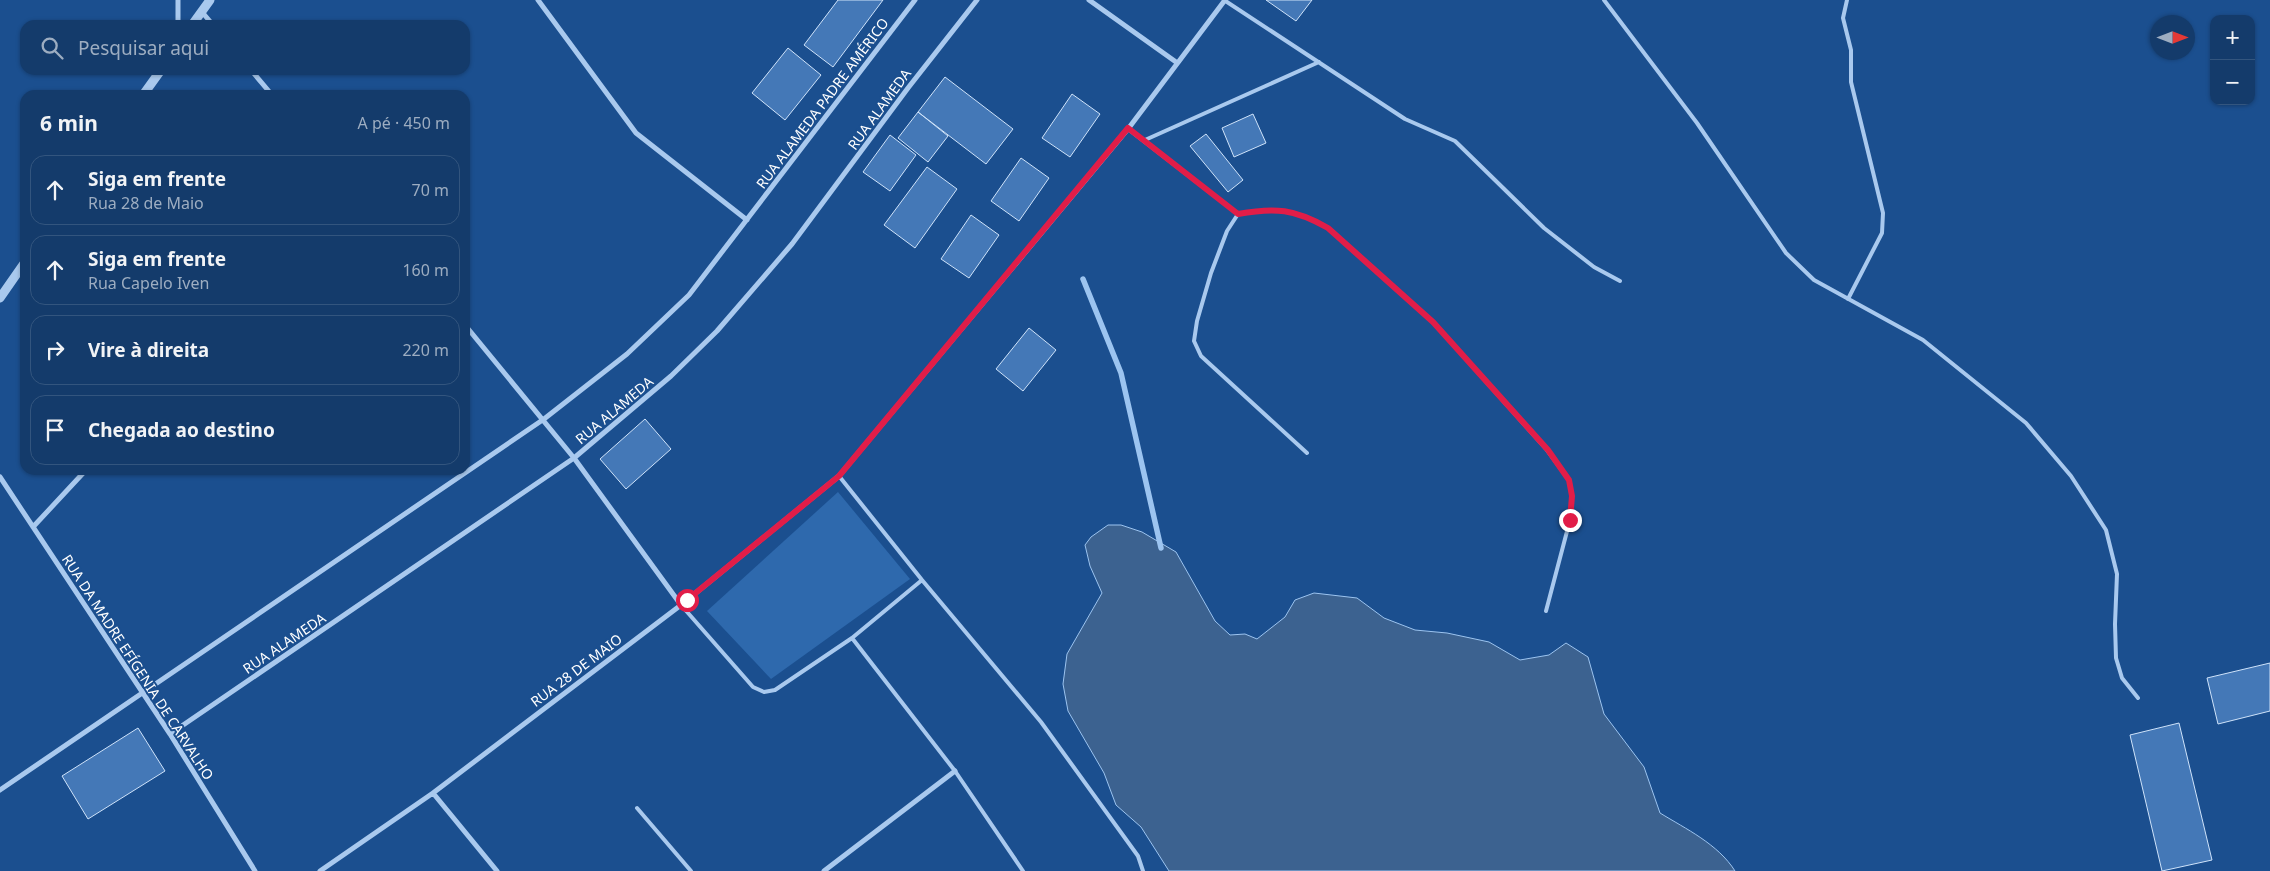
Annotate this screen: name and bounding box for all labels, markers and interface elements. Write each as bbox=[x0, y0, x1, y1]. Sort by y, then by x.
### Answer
street label: RUA ALAMEDA PADRE AMÉRICO bbox=[752, 14, 892, 192]
north arrow bbox=[2150, 15, 2195, 60]
map controls bbox=[2210, 15, 2255, 105]
button: + bbox=[2210, 15, 2255, 60]
search box bbox=[20, 20, 470, 75]
icon: search bbox=[38, 34, 66, 62]
text: Pesquisar aqui bbox=[78, 35, 209, 61]
button: − bbox=[2210, 60, 2255, 105]
street label: RUA ALAMEDA bbox=[844, 65, 914, 153]
text: 6 min bbox=[40, 109, 98, 137]
text: A pé · 450 m bbox=[358, 112, 450, 134]
text: Siga em frente bbox=[88, 166, 226, 192]
icon: ahead bbox=[41, 176, 69, 204]
text: 70 m bbox=[412, 179, 449, 201]
text: Rua 28 de Maio bbox=[88, 192, 204, 214]
text: Siga em frente bbox=[88, 246, 226, 272]
icon: ahead bbox=[41, 256, 69, 284]
text: 160 m bbox=[402, 259, 449, 281]
text: Rua Capelo Iven bbox=[88, 272, 209, 294]
icon: right bbox=[41, 336, 69, 364]
text: Vire à direita bbox=[88, 337, 209, 363]
text: 220 m bbox=[402, 339, 449, 361]
street label: RUA ALAMEDA bbox=[571, 372, 657, 448]
icon: arrive bbox=[41, 416, 69, 444]
text: Chegada ao destino bbox=[88, 417, 275, 443]
route end bbox=[1559, 509, 1582, 532]
street label: RUA DA MADRE EFÍGENIA DE CARVALHO bbox=[58, 551, 218, 783]
route start bbox=[676, 589, 699, 612]
street label: RUA ALAMEDA bbox=[239, 608, 329, 678]
street label: RUA 28 DE MAIO bbox=[526, 629, 626, 711]

